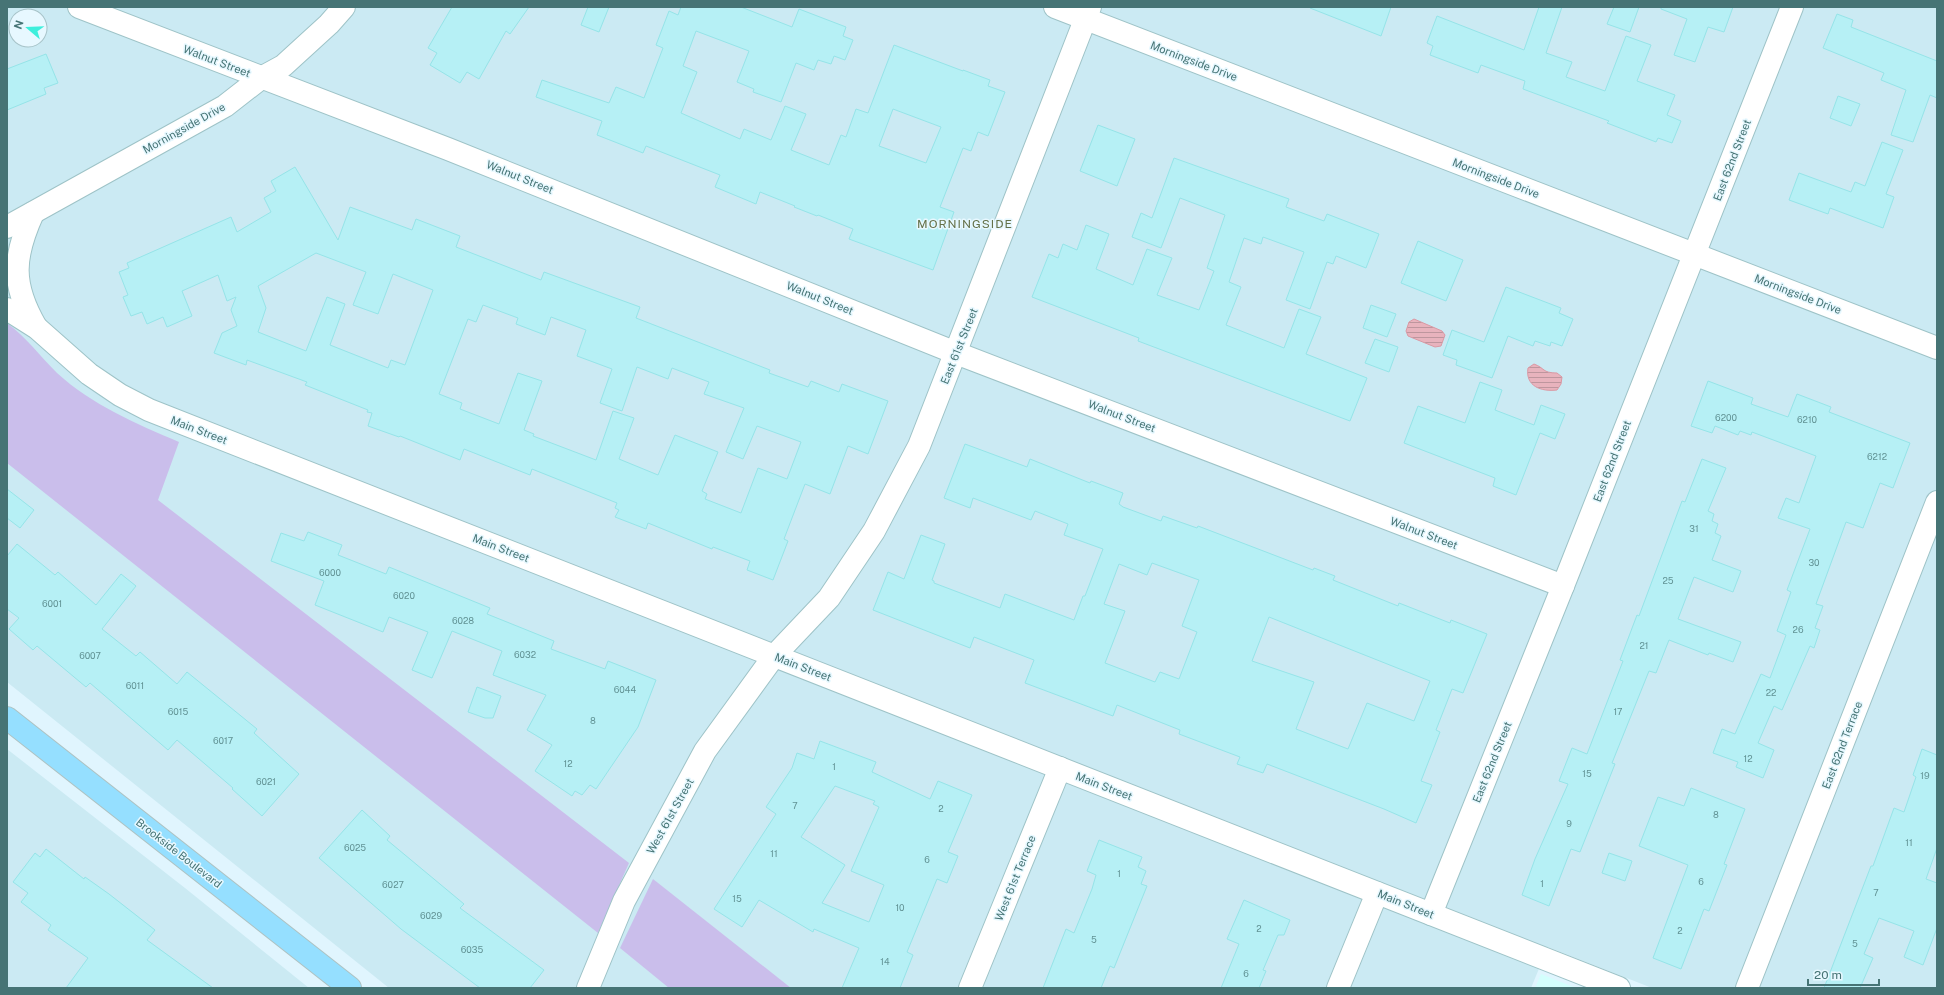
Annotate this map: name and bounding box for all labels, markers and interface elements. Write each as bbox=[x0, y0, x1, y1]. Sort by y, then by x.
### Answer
north arrow bbox=[8, 8, 48, 48]
text: N bbox=[11, 19, 26, 31]
street label: Morningside Drive bbox=[1149, 39, 1239, 83]
street label: Walnut Street bbox=[182, 43, 252, 79]
street label: Morningside Drive bbox=[141, 100, 227, 156]
street label: East 62nd Street bbox=[1711, 118, 1753, 202]
street label: Morningside Drive bbox=[1451, 156, 1541, 200]
street label: Walnut Street bbox=[485, 158, 555, 196]
district label: MORNINGSIDE bbox=[917, 217, 1013, 231]
street label: Morningside Drive bbox=[1753, 272, 1843, 316]
street label: Walnut Street bbox=[785, 279, 855, 317]
street label: East 61st Street bbox=[938, 306, 980, 386]
street label: Walnut Street bbox=[1087, 398, 1157, 434]
house number: 6200 bbox=[1715, 412, 1737, 423]
street label: Main Street bbox=[169, 414, 229, 446]
house number: 6210 bbox=[1797, 414, 1818, 425]
street label: East 62nd Street bbox=[1591, 419, 1633, 503]
house number: 6212 bbox=[1867, 451, 1887, 462]
street label: Walnut Street bbox=[1389, 515, 1459, 551]
house number: 31 bbox=[1689, 523, 1699, 534]
street label: Main Street bbox=[471, 532, 531, 564]
house number: 30 bbox=[1808, 557, 1820, 568]
house number: 6000 bbox=[319, 567, 341, 578]
house number: 25 bbox=[1662, 575, 1674, 586]
house number: 6020 bbox=[393, 590, 415, 601]
house number: 6001 bbox=[42, 598, 62, 609]
house number: 6028 bbox=[452, 615, 474, 626]
house number: 26 bbox=[1793, 624, 1804, 635]
house number: 21 bbox=[1639, 640, 1649, 651]
house number: 6032 bbox=[514, 649, 536, 660]
house number: 6007 bbox=[79, 650, 101, 661]
street label: Main Street bbox=[773, 651, 833, 683]
house number: 6011 bbox=[126, 680, 144, 691]
house number: 6044 bbox=[614, 684, 637, 695]
house number: 22 bbox=[1766, 687, 1776, 698]
street label: East 62nd Terrace bbox=[1820, 700, 1864, 790]
house number: 6015 bbox=[168, 706, 188, 717]
house number: 17 bbox=[1613, 706, 1623, 717]
house number: 8 bbox=[590, 715, 596, 726]
street label: East 62nd Street bbox=[1470, 720, 1514, 804]
house number: 6017 bbox=[213, 735, 233, 746]
house number: 12 bbox=[1743, 753, 1753, 764]
house number: 12 bbox=[563, 758, 573, 769]
house number: 1 bbox=[832, 761, 836, 772]
house number: 15 bbox=[1582, 768, 1592, 779]
street label: Main Street bbox=[1074, 770, 1134, 802]
house number: 19 bbox=[1920, 770, 1930, 781]
house number: 6021 bbox=[256, 776, 276, 787]
street label: West 61st Street bbox=[644, 776, 696, 856]
house number: 7 bbox=[792, 800, 798, 811]
house number: 2 bbox=[938, 803, 944, 814]
house number: 8 bbox=[1713, 809, 1719, 820]
street label: Brookside Boulevard bbox=[134, 816, 224, 890]
house number: 9 bbox=[1566, 818, 1572, 829]
street label: West 61st Terrace bbox=[992, 834, 1038, 922]
house number: 11 bbox=[1905, 837, 1913, 848]
house number: 6025 bbox=[344, 842, 366, 853]
house number: 11 bbox=[770, 848, 778, 859]
house number: 6 bbox=[924, 854, 930, 865]
house number: 1 bbox=[1117, 868, 1121, 879]
house number: 6 bbox=[1698, 876, 1704, 887]
house number: 1 bbox=[1540, 878, 1544, 889]
house number: 6027 bbox=[382, 879, 404, 890]
street label: Main Street bbox=[1376, 887, 1436, 921]
house number: 7 bbox=[1873, 887, 1879, 898]
house number: 15 bbox=[732, 893, 742, 904]
house number: 10 bbox=[895, 902, 905, 913]
house number: 6029 bbox=[420, 910, 442, 921]
house number: 2 bbox=[1256, 923, 1262, 934]
house number: 2 bbox=[1677, 925, 1683, 936]
house number: 5 bbox=[1091, 934, 1097, 945]
house number: 5 bbox=[1852, 938, 1858, 949]
house number: 6035 bbox=[461, 944, 483, 955]
house number: 14 bbox=[880, 956, 890, 967]
scale bar bbox=[1808, 961, 1879, 987]
house number: 6 bbox=[1243, 968, 1249, 979]
text: 20 m bbox=[1814, 968, 1842, 982]

